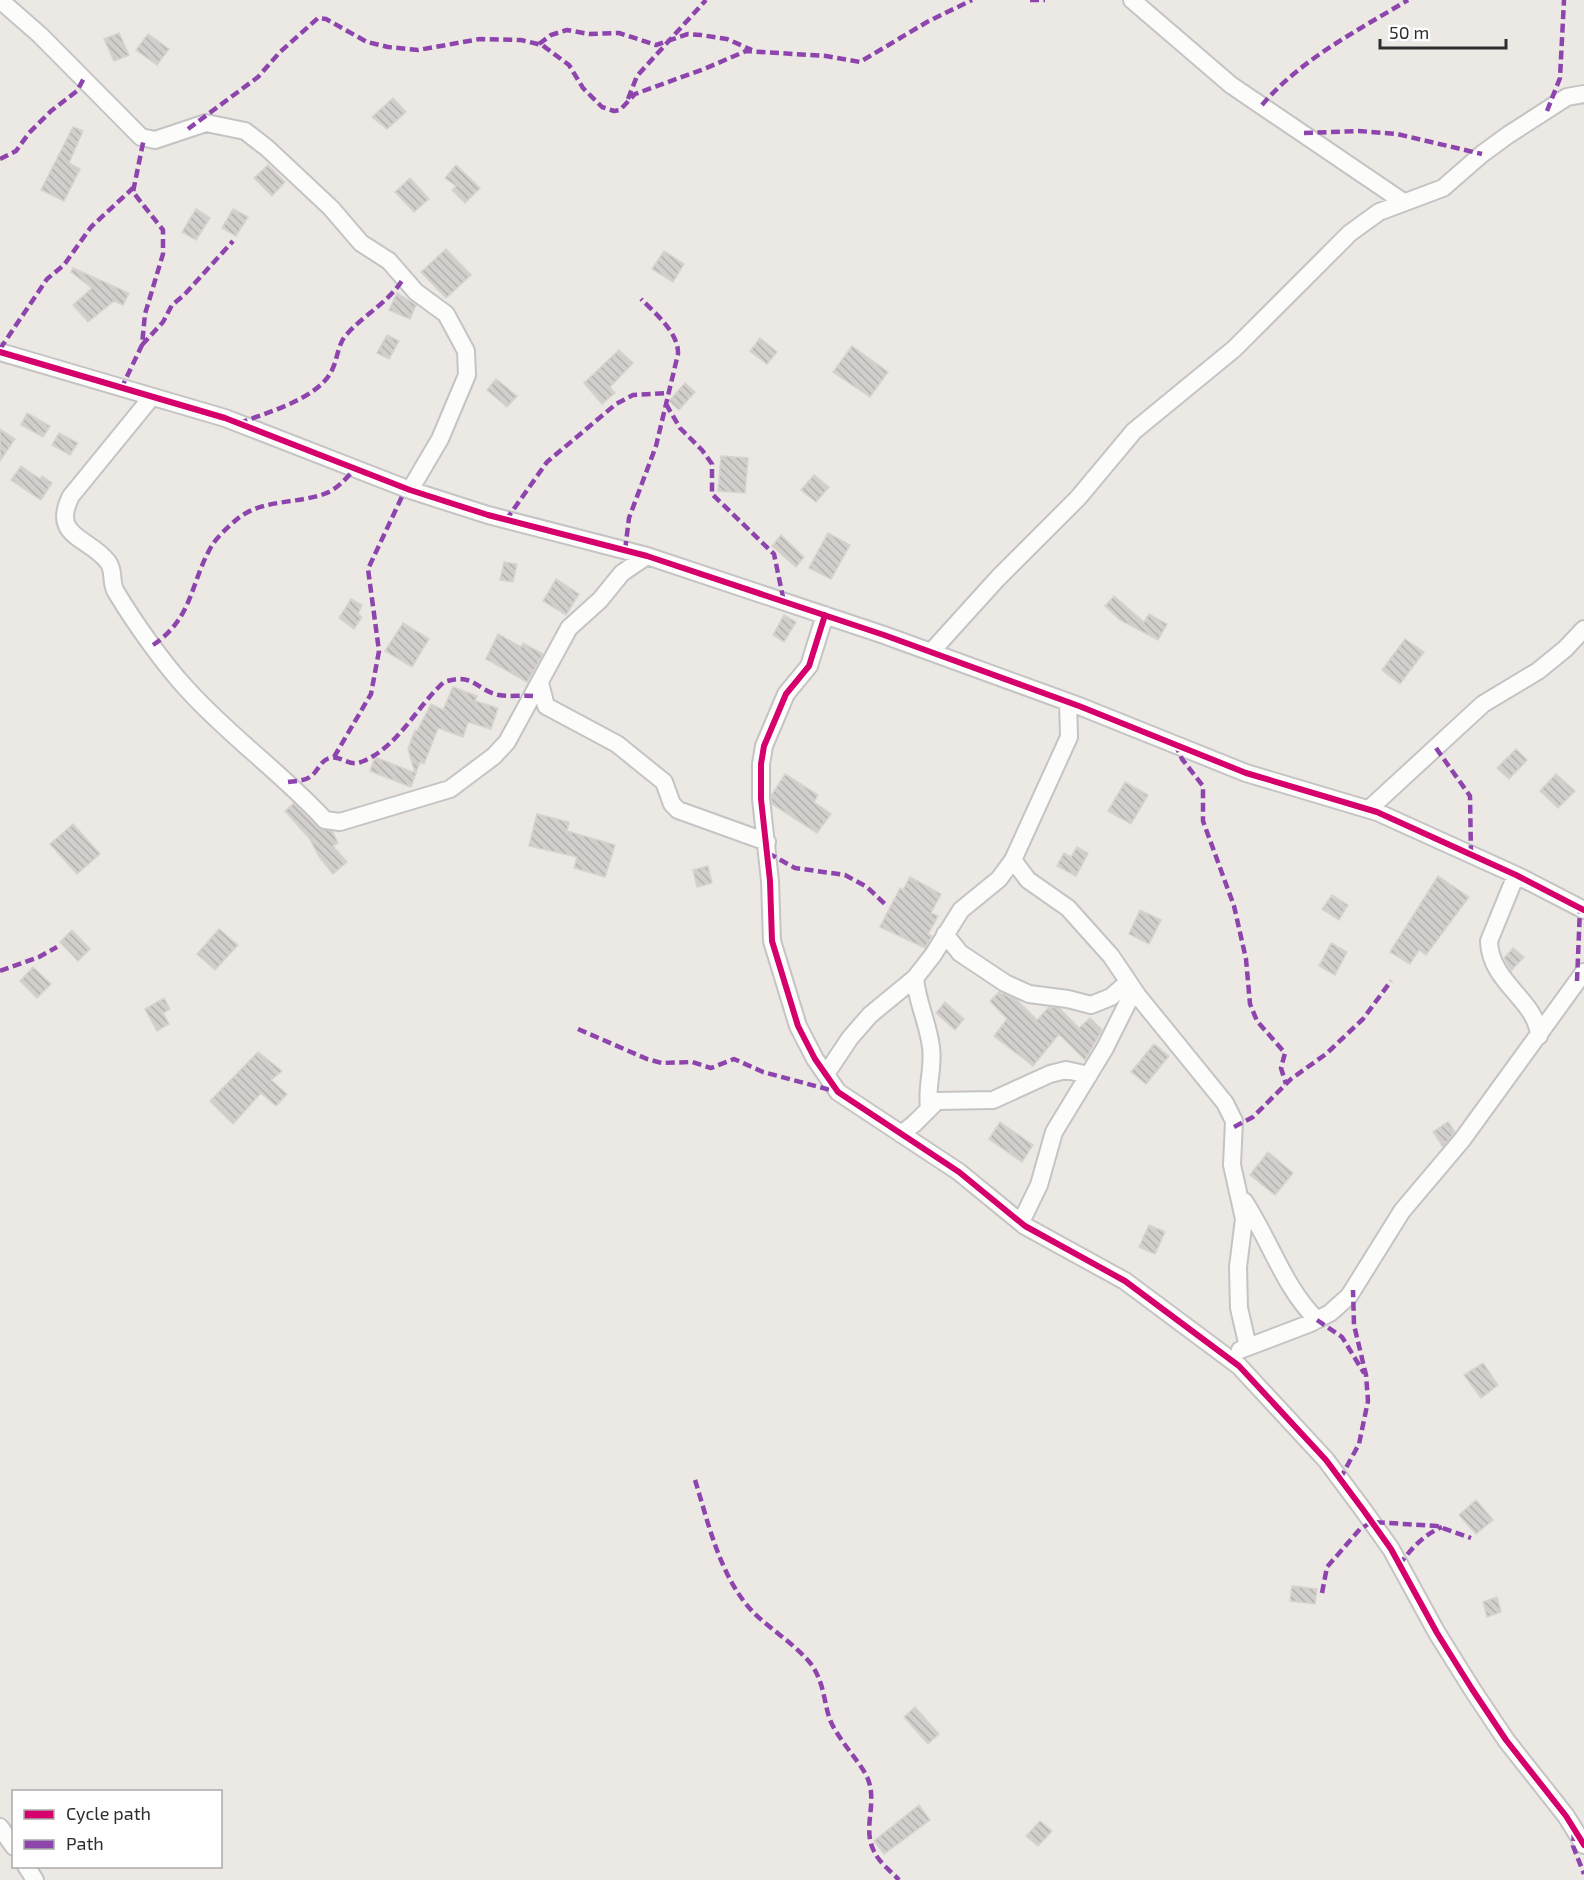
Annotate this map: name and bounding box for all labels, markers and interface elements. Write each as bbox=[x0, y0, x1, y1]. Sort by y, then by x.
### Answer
scale bar bbox=[1380, 12, 1506, 50]
text: 50 m bbox=[1389, 21, 1429, 43]
legend bbox=[12, 1790, 222, 1868]
text: Cycle path bbox=[66, 1802, 151, 1824]
text: Path bbox=[66, 1832, 104, 1854]

